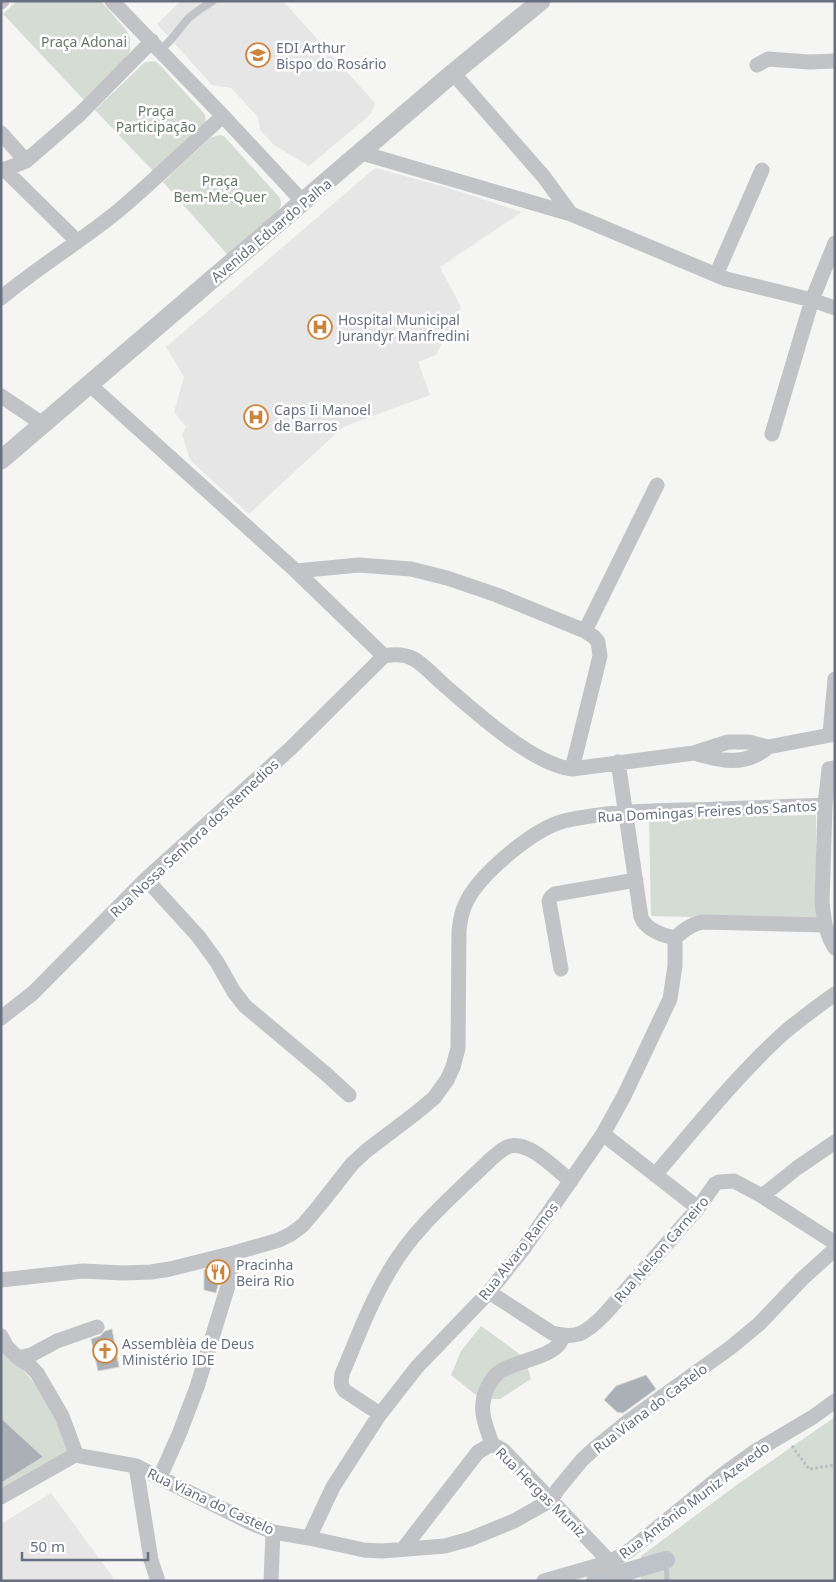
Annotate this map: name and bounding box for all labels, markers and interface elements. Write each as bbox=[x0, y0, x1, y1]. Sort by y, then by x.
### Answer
park label: Praça Adonai bbox=[41, 32, 127, 51]
place label: EDI Arthur Bispo do Rosário bbox=[276, 38, 386, 73]
school or university icon: EDI Arthur Bispo do Rosário bbox=[245, 42, 271, 68]
park label: Praça Participação bbox=[116, 101, 196, 136]
park label: Praça Bem-Me-Quer bbox=[174, 171, 267, 206]
street label: Avenida Eduardo Palha bbox=[207, 174, 335, 286]
place label: Hospital Municipal Jurandyr Manfredini bbox=[336, 310, 470, 345]
hospital icon: Hospital Municipal Jurandyr Manfredini bbox=[307, 314, 333, 340]
place label: Caps Ii Manoel de Barros bbox=[274, 400, 371, 435]
hospital icon: Caps Ii Manoel de Barros bbox=[243, 404, 269, 430]
street label: Rua Nossa Senhora dos Remedios bbox=[106, 755, 282, 921]
street label: Rua Domingas Freires dos Santos bbox=[597, 796, 817, 826]
street label: Rua Nelson Carneiro bbox=[610, 1192, 712, 1306]
street label: Rua Alvaro Ramos bbox=[474, 1198, 562, 1304]
place label: Pracinha Beira Rio bbox=[236, 1255, 294, 1290]
restaurant icon: Pracinha Beira Rio bbox=[205, 1259, 231, 1285]
place label: Assemblèia de Deus Ministério IDE bbox=[122, 1334, 254, 1369]
church icon: Assemblèia de Deus Ministério IDE bbox=[92, 1338, 118, 1364]
street label: Rua Viana do Castelo bbox=[589, 1359, 711, 1457]
street label: Rua Antônio Muniz Azevedo bbox=[615, 1437, 773, 1563]
street label: Rua Hergas Muniz bbox=[492, 1443, 590, 1541]
street label: Rua Viana do Castelo bbox=[144, 1463, 278, 1539]
scale bar bbox=[22, 1530, 149, 1562]
text: 50 m bbox=[30, 1536, 65, 1556]

